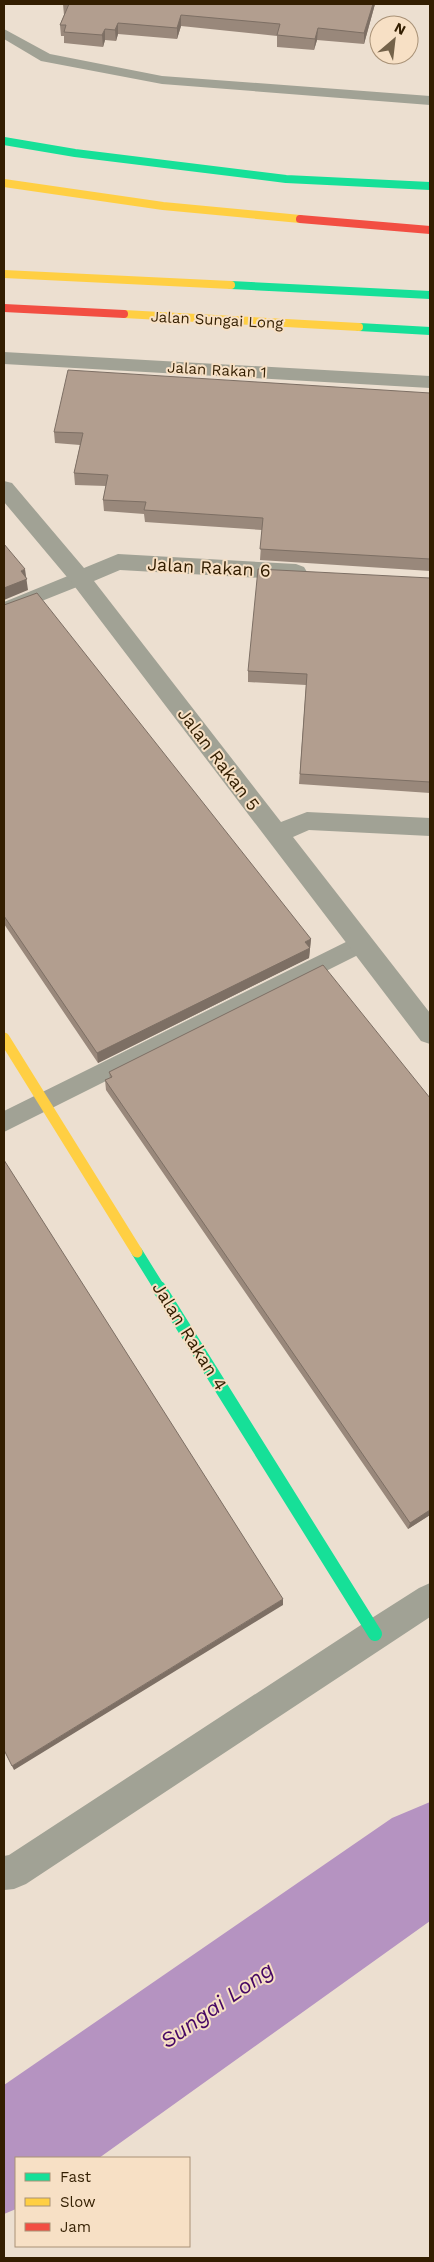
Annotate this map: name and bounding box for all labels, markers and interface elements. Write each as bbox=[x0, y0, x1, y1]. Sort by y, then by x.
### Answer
north arrow bbox=[369, 15, 419, 65]
text: N bbox=[392, 19, 408, 38]
street label: Jalan Sungai Long bbox=[150, 308, 284, 332]
street label: Jalan Rakan 1 bbox=[167, 358, 267, 382]
street label: Jalan Rakan 6 bbox=[147, 553, 271, 581]
street label: Jalan Rakan 5 bbox=[174, 704, 264, 814]
street label: Jalan Rakan 4 bbox=[148, 1278, 232, 1394]
water label: Sungai Long bbox=[156, 1957, 278, 2053]
legend bbox=[15, 2157, 190, 2247]
text: Fast bbox=[60, 2168, 92, 2186]
text: Slow bbox=[60, 2193, 96, 2211]
text: Jam bbox=[60, 2218, 91, 2236]

